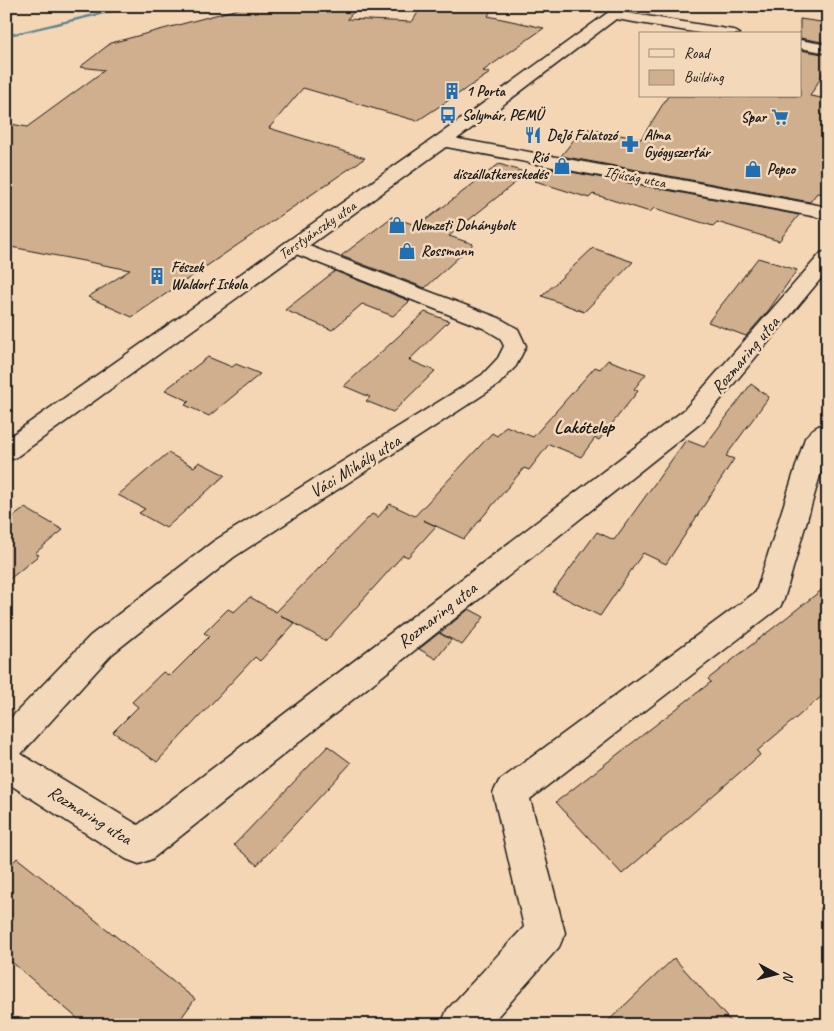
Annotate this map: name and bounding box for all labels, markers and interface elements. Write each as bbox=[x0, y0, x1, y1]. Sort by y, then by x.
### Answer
legend bbox=[639, 32, 802, 98]
text: Road bbox=[684, 44, 711, 63]
text: Building bbox=[684, 68, 724, 87]
building icon: 1 Porta bbox=[442, 81, 462, 101]
place label: 1 Porta bbox=[466, 82, 507, 101]
bus stop icon: Solymár, PEMÜ bbox=[438, 105, 458, 125]
place label: Solymár, PEMÜ bbox=[462, 106, 547, 125]
supermarket icon: Spar bbox=[770, 107, 790, 127]
place label: Spar bbox=[741, 108, 768, 127]
restaurant icon: DeJó Falatozó bbox=[523, 125, 543, 145]
place label: DeJó Falatozó bbox=[547, 126, 620, 145]
place label: Alma Gyógyszertár bbox=[644, 126, 711, 162]
pharmacy icon: Alma Gyógyszertár bbox=[620, 134, 640, 154]
place label: Rió díszállatkereskedés bbox=[452, 148, 551, 184]
shop icon: Rió díszállatkereskedés bbox=[552, 156, 572, 176]
shop icon: Pepco bbox=[743, 159, 763, 179]
place label: Pepco bbox=[767, 160, 797, 179]
street label: Ifjúság utca bbox=[603, 162, 668, 193]
street label: Terstyánszky utca bbox=[275, 196, 360, 264]
shop icon: Nemzeti Dohánybolt bbox=[387, 215, 407, 235]
place label: Nemzeti Dohánybolt bbox=[411, 216, 517, 235]
shop icon: Rossmann bbox=[397, 241, 417, 261]
place label: Rossmann bbox=[421, 242, 475, 261]
place label: Fészek Waldorf Iskola bbox=[171, 258, 249, 294]
building icon: Fészek Waldorf Iskola bbox=[147, 266, 167, 286]
street label: Rozmaring utca bbox=[706, 310, 785, 398]
district label: Lakótelep bbox=[554, 415, 616, 439]
street label: Váci Mihály utca bbox=[306, 428, 406, 503]
street label: Rozmaring utca bbox=[393, 576, 482, 653]
street label: Rozmaring utca bbox=[44, 781, 137, 850]
north arrow bbox=[752, 948, 802, 998]
text: N bbox=[779, 970, 797, 983]

